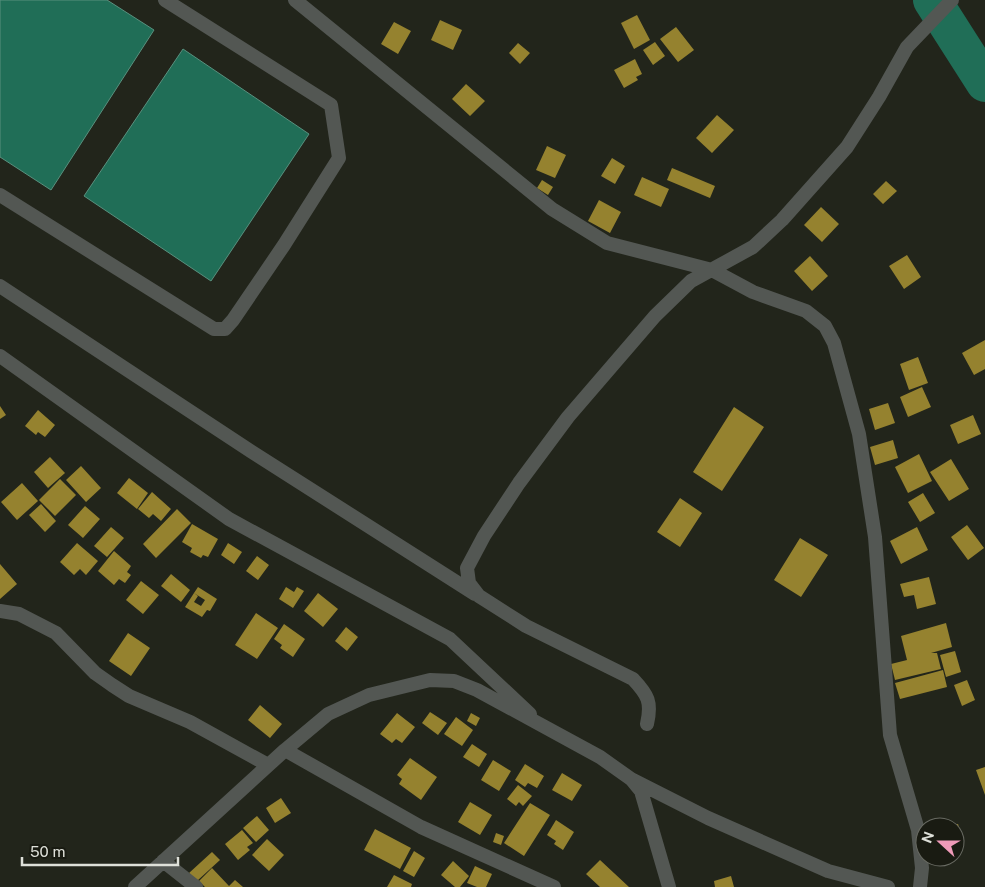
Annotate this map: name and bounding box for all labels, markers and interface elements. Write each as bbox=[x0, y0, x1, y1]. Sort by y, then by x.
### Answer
north arrow bbox=[915, 817, 965, 867]
text: N bbox=[918, 829, 937, 845]
scale bar bbox=[22, 834, 179, 866]
text: 50 m bbox=[30, 843, 65, 860]

